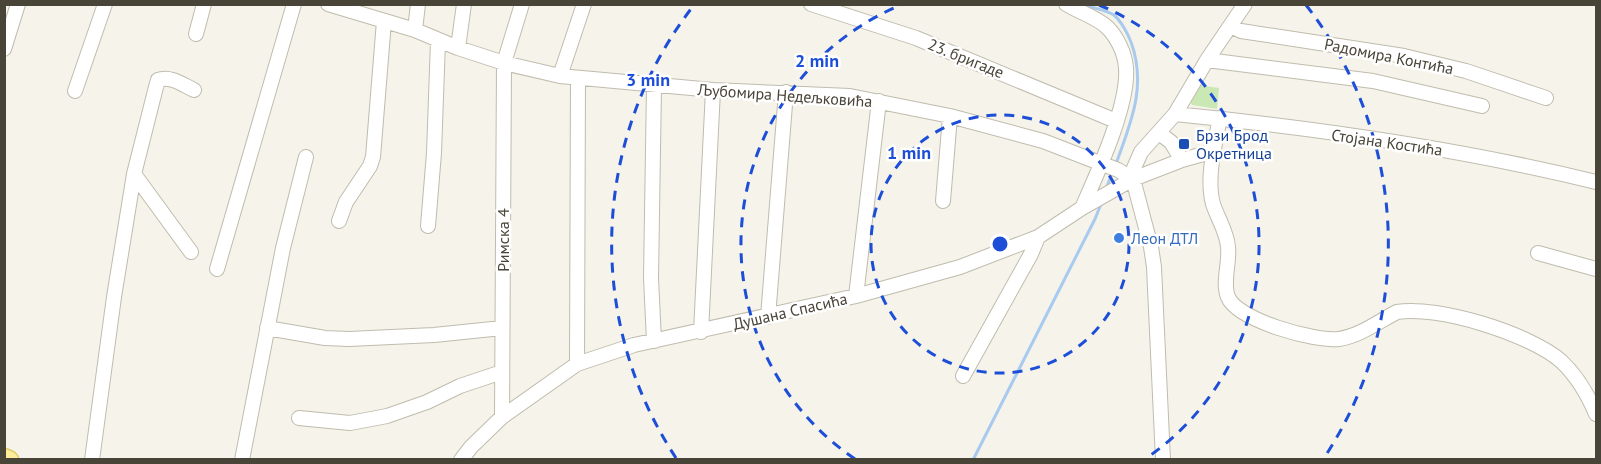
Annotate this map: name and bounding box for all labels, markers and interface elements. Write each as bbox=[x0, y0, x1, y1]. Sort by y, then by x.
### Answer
street label: 23. бригаде bbox=[925, 34, 1007, 82]
street label: Радомира Контића bbox=[1323, 34, 1455, 78]
text: 2 min bbox=[795, 49, 839, 72]
text: 3 min bbox=[626, 68, 670, 91]
street label: Љубомира Недељковића bbox=[696, 79, 873, 111]
street label: Стојана Костића bbox=[1330, 124, 1444, 160]
place label: Брзи Брод Окретница bbox=[1196, 125, 1272, 163]
marker: Брзи Брод Окретница bbox=[1177, 137, 1191, 151]
text: 1 min bbox=[887, 141, 931, 164]
street label: Римска 4 bbox=[493, 208, 513, 272]
place label: Леон ДТЛ bbox=[1130, 228, 1198, 248]
marker: Леон ДТЛ bbox=[1112, 231, 1126, 245]
centre of rings bbox=[990, 234, 1010, 254]
street label: Душана Спасића bbox=[731, 288, 849, 334]

